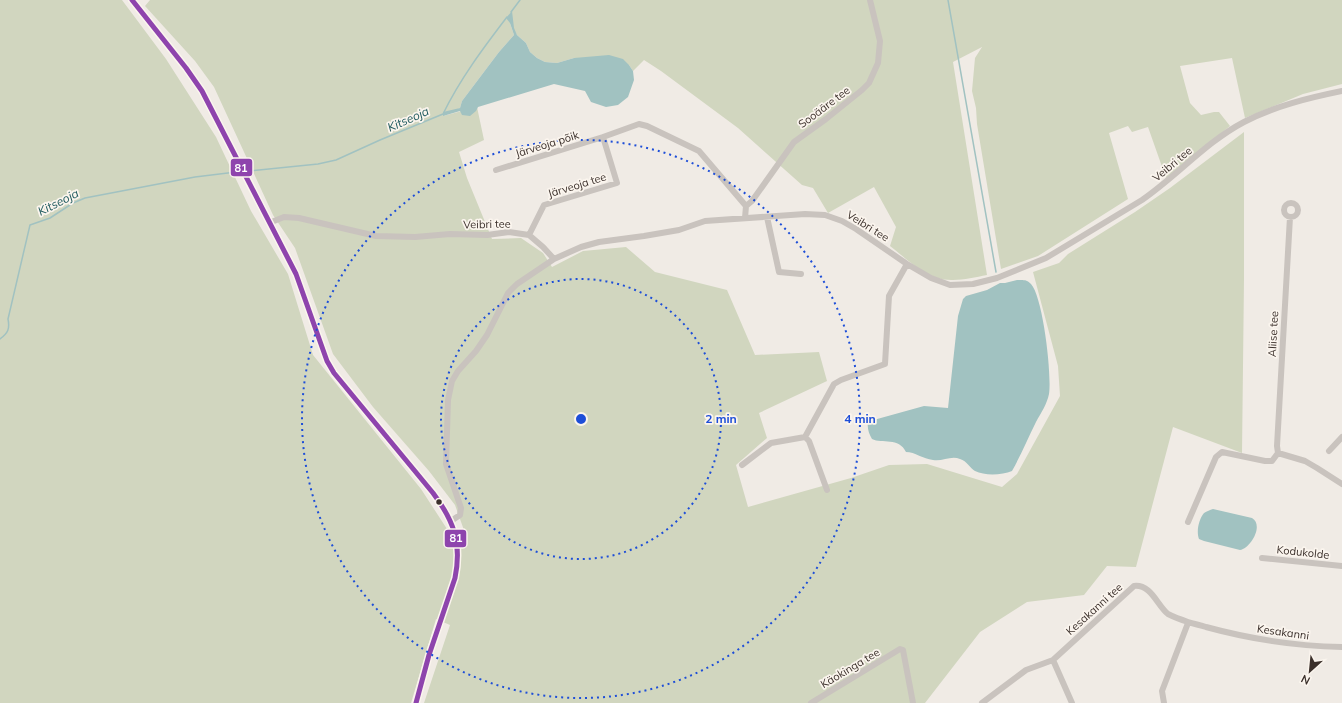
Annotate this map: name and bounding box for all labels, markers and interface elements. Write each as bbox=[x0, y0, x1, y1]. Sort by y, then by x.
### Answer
street label: Sooääre tee bbox=[795, 83, 853, 131]
water label: Kitseoja bbox=[385, 103, 431, 135]
street label: Järveoja põik bbox=[513, 128, 581, 160]
street label: Veibri tee bbox=[1149, 143, 1195, 185]
line badge: 81 bbox=[230, 158, 253, 177]
text: 81 bbox=[234, 161, 248, 175]
street label: Järveoja tee bbox=[546, 169, 608, 201]
water label: Kitseoja bbox=[35, 185, 81, 219]
street label: Veibri tee bbox=[844, 207, 892, 245]
street label: Veibri tee bbox=[463, 217, 511, 231]
street label: Aliise tee bbox=[1265, 311, 1281, 357]
text: 2 min bbox=[705, 411, 737, 426]
text: 4 min bbox=[844, 411, 876, 426]
centre of rings bbox=[574, 412, 588, 426]
unlabelled marker bbox=[434, 497, 444, 507]
line badge: 81 bbox=[444, 529, 467, 548]
text: 81 bbox=[449, 531, 463, 545]
street label: Kodukolde bbox=[1276, 542, 1330, 562]
street label: Kesakanni tee bbox=[1063, 580, 1125, 638]
street label: Kesakanni bbox=[1256, 621, 1310, 643]
street label: Käokinga tee bbox=[818, 645, 882, 691]
north arrow bbox=[1290, 651, 1330, 691]
text: N bbox=[1299, 672, 1312, 688]

